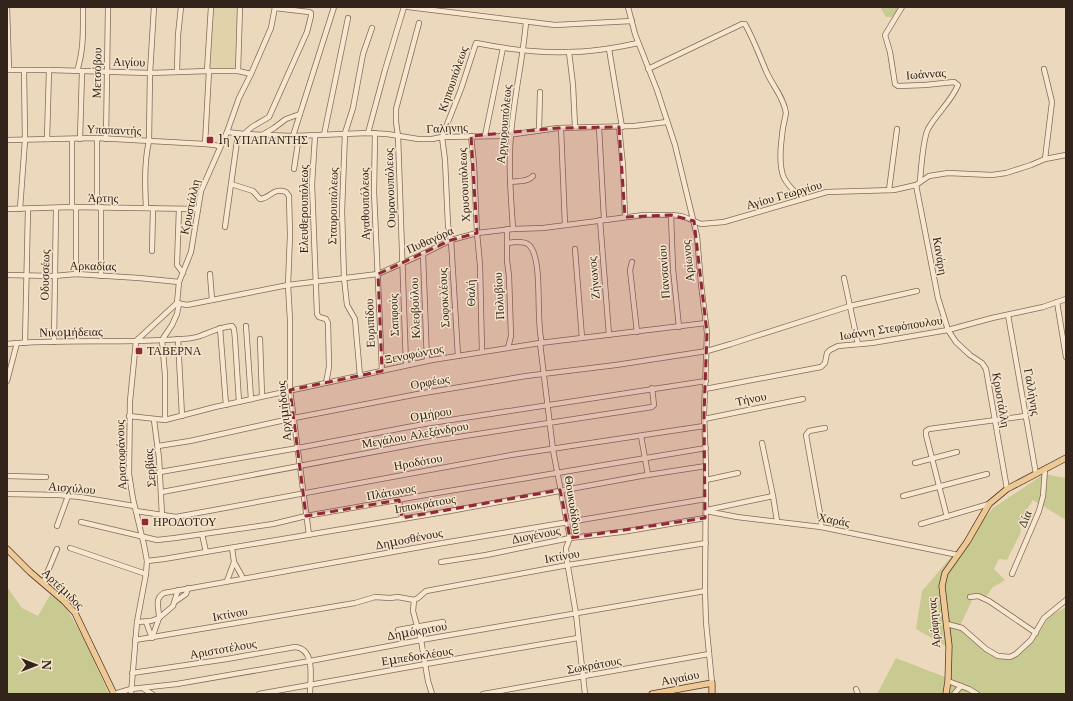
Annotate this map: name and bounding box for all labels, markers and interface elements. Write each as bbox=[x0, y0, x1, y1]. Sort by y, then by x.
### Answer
street label: Κηπουπόλεως bbox=[434, 44, 471, 114]
street label: Μετσόβου bbox=[89, 47, 104, 99]
street label: Αιγίου bbox=[113, 54, 145, 69]
street label: Ιωάννας bbox=[905, 65, 947, 82]
street label: Αργυρουπόλεως bbox=[493, 84, 514, 164]
street label: Γαλήνης bbox=[426, 119, 468, 136]
street label: Υπαπαντής bbox=[86, 121, 142, 138]
place label: 1η ΥΠΑΠΑΝΤΗΣ bbox=[218, 132, 308, 147]
marker: 1η ΥΠΑΠΑΝΤΗΣ bbox=[205, 135, 215, 145]
street label: Χρυσουπόλεως bbox=[454, 147, 473, 223]
street label: Ουρανουπόλεως bbox=[381, 148, 398, 228]
street label: Ελευθερουπόλεως bbox=[296, 165, 311, 253]
street label: Σταυρουπόλεως bbox=[324, 167, 341, 245]
street label: Αγαθουπόλεως bbox=[356, 167, 373, 240]
street label: Αγίου Γεωργίου bbox=[744, 177, 824, 212]
street label: Κρυστάλλη bbox=[176, 178, 203, 236]
street label: Άρτης bbox=[88, 190, 119, 205]
street label: Πυθαγόρα bbox=[404, 222, 456, 257]
street label: Κανάρη bbox=[930, 236, 951, 276]
street label: Αρίωνος bbox=[678, 239, 697, 283]
street label: Πανσανίου bbox=[654, 245, 673, 299]
street label: Οδυσσέως bbox=[37, 249, 52, 301]
street label: Ζήνωνος bbox=[584, 256, 603, 300]
street label: Αρκαδίας bbox=[69, 258, 117, 273]
street label: Σοφοκλέους bbox=[434, 268, 453, 328]
street label: Πολυβίου bbox=[490, 272, 507, 320]
street label: Κλεοβούλου bbox=[406, 277, 423, 339]
street label: Θαλή bbox=[463, 279, 478, 307]
street label: Σαπφούς bbox=[385, 293, 402, 337]
street label: Ευριπίδου bbox=[361, 298, 378, 348]
street label: Ιωάννη Στεφόπουλου bbox=[838, 312, 944, 343]
street label: Νικομήδειας bbox=[39, 323, 103, 340]
street label: Ξενοφώντος bbox=[383, 340, 445, 367]
place label: ΤΑΒΕΡΝΑ bbox=[147, 343, 202, 358]
marker: ΤΑΒΕΡΝΑ bbox=[134, 346, 144, 356]
street label: Γαλλήνης bbox=[1021, 367, 1044, 417]
street label: Ορφέως bbox=[409, 371, 451, 392]
street label: Κρυστάλλη bbox=[989, 371, 1014, 429]
street label: Αρχιμήδους bbox=[273, 380, 294, 442]
street label: Τήνου bbox=[734, 388, 768, 409]
street label: Ομήρου bbox=[409, 403, 453, 424]
street label: Μεγάλου Αλεξάνδρου bbox=[360, 418, 470, 451]
street label: Αριστοφάνους bbox=[112, 419, 129, 491]
street label: Σερβίας bbox=[140, 448, 159, 488]
street label: Ηροδότου bbox=[392, 450, 443, 473]
street label: Θουκυδίδου bbox=[561, 475, 586, 535]
street label: Αισχύλου bbox=[48, 478, 96, 497]
street label: Πλάτωνος bbox=[365, 480, 417, 503]
street label: Ιπποκράτους bbox=[393, 491, 457, 516]
street label: Δία bbox=[1014, 507, 1035, 530]
street label: Χαράς bbox=[817, 509, 851, 530]
place label: ΗΡΟΔΟΤΟΥ bbox=[153, 514, 217, 529]
marker: ΗΡΟΔΟΤΟΥ bbox=[140, 517, 150, 527]
street label: Διογένους bbox=[510, 522, 562, 547]
street label: Δημοσθένους bbox=[374, 525, 444, 552]
street label: Ικτίνου bbox=[543, 545, 581, 566]
street label: Αρτέμιδος bbox=[39, 565, 88, 613]
street label: Αράφηνας bbox=[924, 597, 943, 649]
street label: Ικτίνου bbox=[211, 603, 249, 624]
street label: Δημόκριτου bbox=[386, 618, 448, 643]
street label: Αριστοτέλους bbox=[188, 635, 258, 662]
street label: Εμπεδοκλέους bbox=[380, 642, 454, 669]
north arrow bbox=[16, 645, 56, 685]
street label: Σωκράτους bbox=[566, 652, 622, 677]
text: N bbox=[39, 660, 53, 671]
street label: Αιγαίου bbox=[660, 666, 700, 689]

